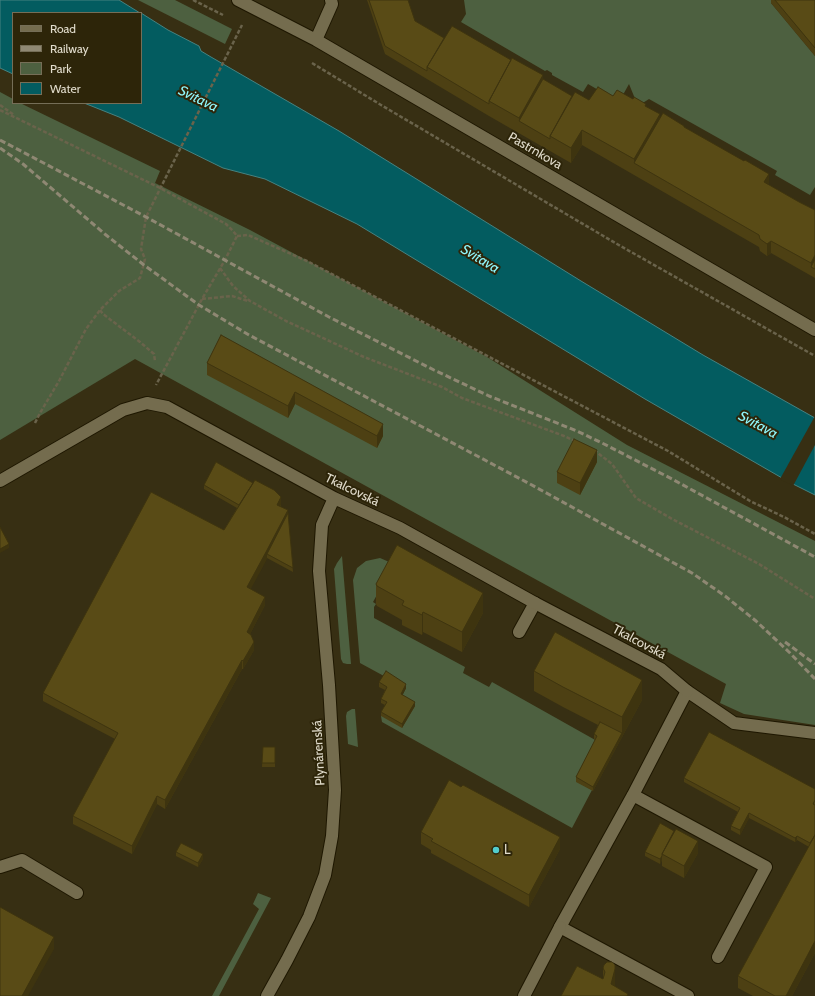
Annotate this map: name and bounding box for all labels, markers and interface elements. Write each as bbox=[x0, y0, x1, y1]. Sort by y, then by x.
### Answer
legend bbox=[12, 12, 142, 104]
text: Road bbox=[50, 21, 76, 36]
text: Railway bbox=[50, 41, 88, 56]
text: Park bbox=[50, 61, 72, 76]
text: Water bbox=[50, 81, 80, 96]
water label: Svitava bbox=[176, 82, 220, 116]
street label: Pastrnkova bbox=[505, 129, 565, 173]
water label: Svitava bbox=[458, 241, 502, 277]
water label: Svitava bbox=[736, 408, 780, 442]
street label: Tkalcovská bbox=[322, 470, 382, 510]
street label: Tkalcovská bbox=[610, 621, 668, 663]
street label: Plynárenská bbox=[309, 720, 329, 786]
place label: L bbox=[504, 842, 511, 858]
marker: L bbox=[491, 845, 501, 855]

